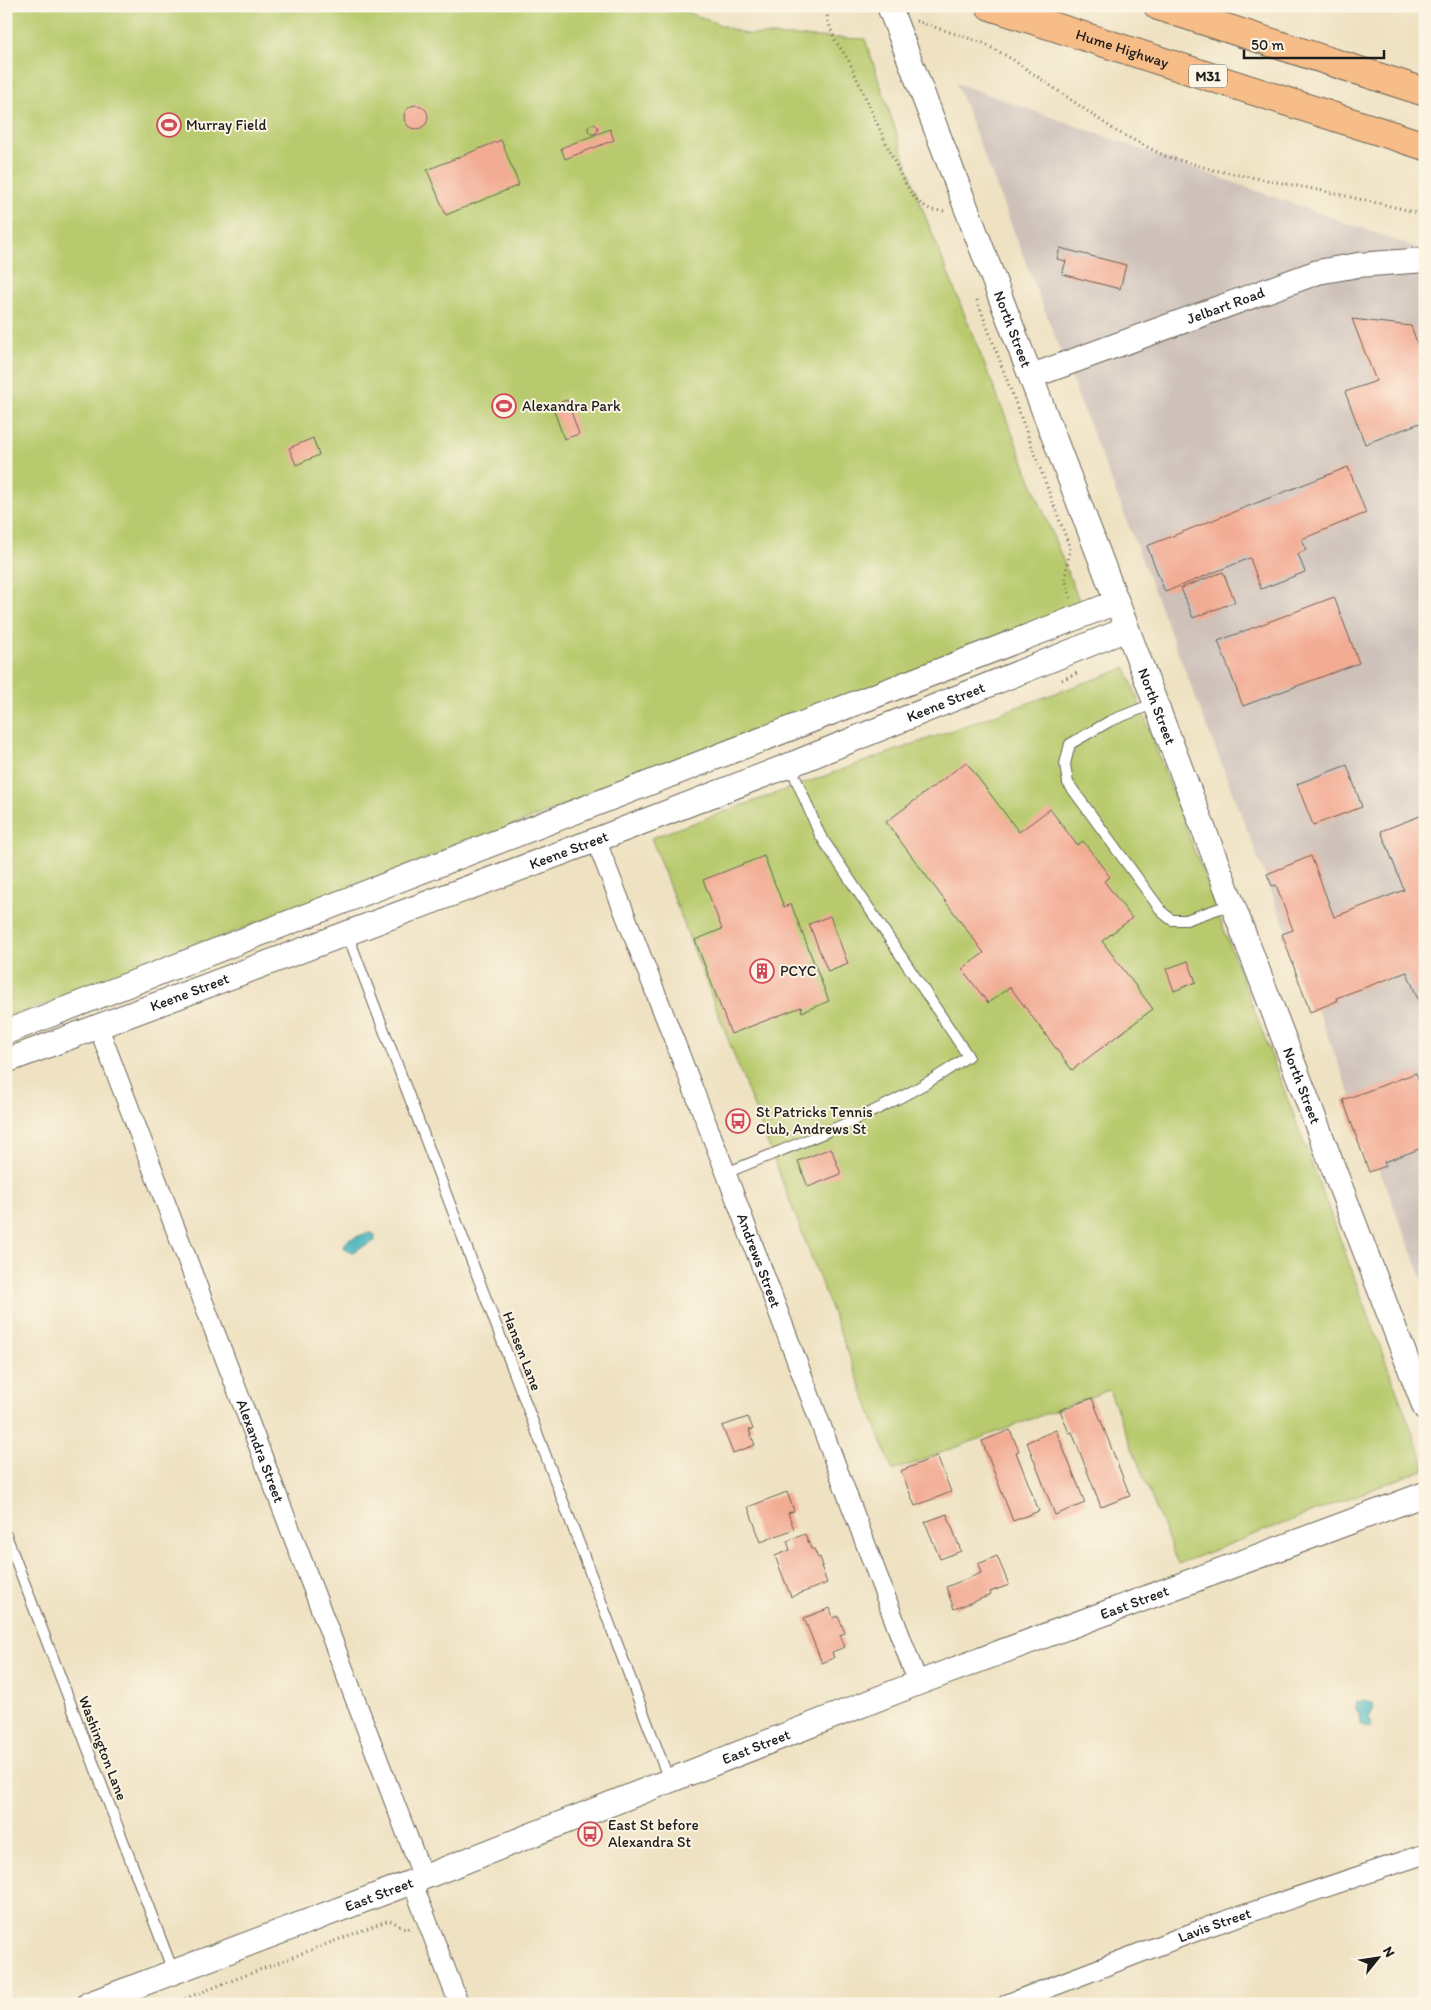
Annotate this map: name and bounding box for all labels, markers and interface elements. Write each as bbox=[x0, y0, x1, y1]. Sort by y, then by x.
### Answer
street label: Hume Highway bbox=[1074, 25, 1171, 72]
scale bar bbox=[1244, 28, 1384, 60]
text: 50 m bbox=[1251, 36, 1284, 54]
road number: M31 bbox=[1189, 64, 1227, 88]
sports icon: Murray Field bbox=[156, 112, 182, 138]
place label: Murray Field bbox=[186, 116, 266, 134]
street label: Jelbart Road bbox=[1184, 283, 1267, 328]
street label: North Street bbox=[990, 288, 1035, 370]
sports icon: Alexandra Park bbox=[491, 393, 517, 419]
place label: Alexandra Park bbox=[522, 397, 621, 415]
street label: North Street bbox=[1134, 666, 1180, 748]
street label: Keene Street bbox=[904, 678, 988, 726]
street label: Keene Street bbox=[527, 827, 611, 873]
building icon: PCYC bbox=[749, 958, 775, 984]
place label: PCYC bbox=[780, 962, 817, 980]
street label: Keene Street bbox=[148, 969, 232, 1015]
street label: North Street bbox=[1279, 1045, 1325, 1127]
place label: St Patricks Tennis Club, Andrews St bbox=[756, 1103, 873, 1138]
bus stop icon: St Patricks Tennis Club, Andrews St bbox=[725, 1108, 751, 1134]
street label: Andrews Street bbox=[733, 1211, 785, 1311]
street label: Hansen Lane bbox=[499, 1309, 545, 1393]
street label: Alexandra Street bbox=[232, 1397, 288, 1506]
street label: East Street bbox=[1098, 1581, 1172, 1623]
street label: Washington Lane bbox=[75, 1693, 131, 1803]
street label: East Street bbox=[719, 1725, 793, 1768]
place label: East St before Alexandra St bbox=[608, 1816, 699, 1851]
bus stop icon: East St before Alexandra St bbox=[577, 1821, 603, 1847]
street label: East Street bbox=[342, 1873, 416, 1916]
street label: Lavis Street bbox=[1175, 1904, 1254, 1946]
north arrow bbox=[1354, 1932, 1404, 1982]
text: N bbox=[1379, 1943, 1399, 1960]

